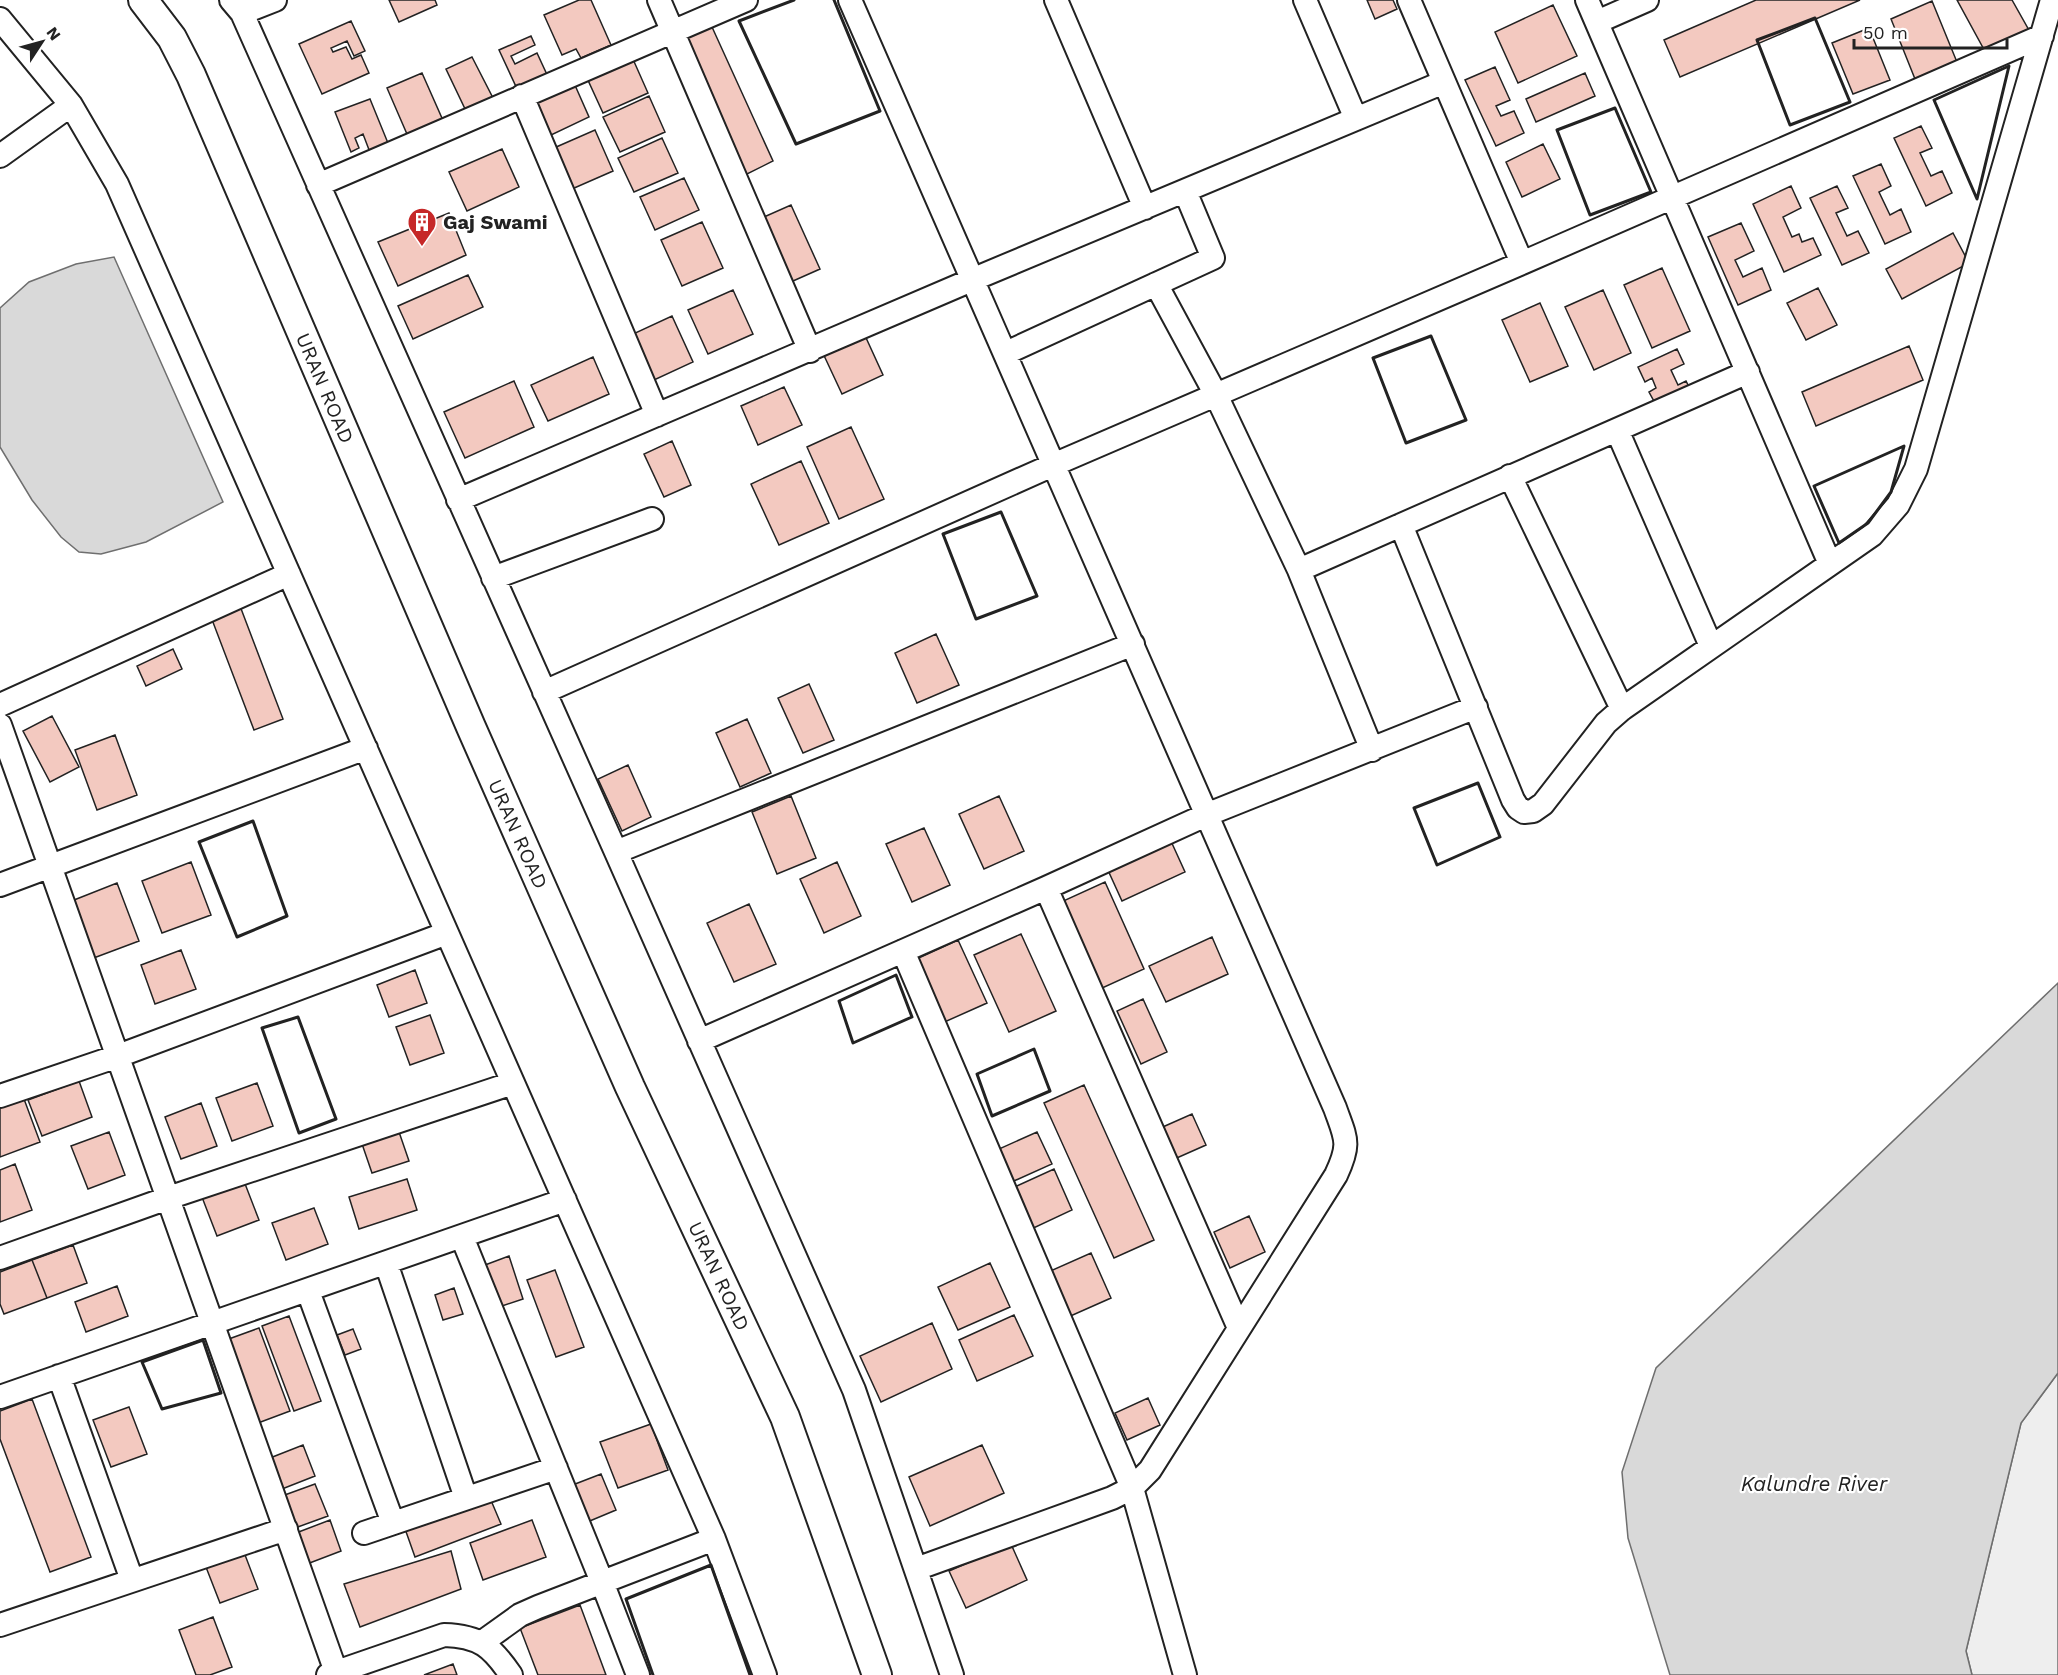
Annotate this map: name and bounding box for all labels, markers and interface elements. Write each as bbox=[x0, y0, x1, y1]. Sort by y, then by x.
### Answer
north arrow bbox=[12, 12, 72, 72]
scale bar bbox=[1854, 12, 2007, 50]
text: 50 m bbox=[1863, 22, 1908, 43]
text: N bbox=[43, 23, 65, 44]
building icon: Gaj Swami bbox=[406, 206, 438, 248]
place label: Gaj Swami bbox=[443, 210, 548, 234]
street label: URAN ROAD bbox=[291, 329, 359, 447]
street label: URAN ROAD bbox=[483, 775, 553, 893]
street label: URAN ROAD bbox=[683, 1218, 755, 1334]
water label: Kalundre River bbox=[1741, 1471, 1888, 1496]

